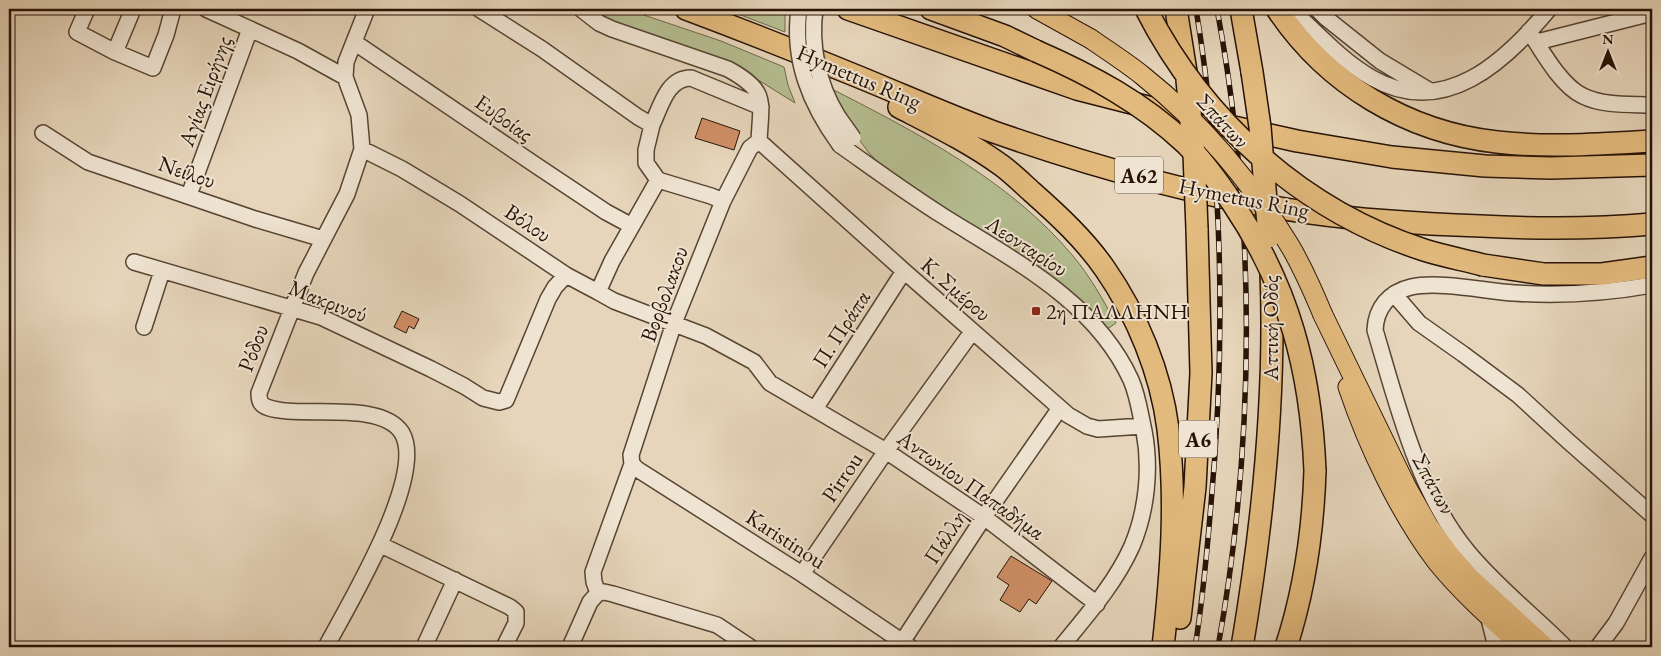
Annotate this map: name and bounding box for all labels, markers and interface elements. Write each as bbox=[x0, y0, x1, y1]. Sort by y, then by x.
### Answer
north arrow bbox=[1584, 28, 1634, 78]
text: N bbox=[1602, 30, 1614, 48]
street label: Αγίας Ειρήνης bbox=[171, 32, 238, 151]
street label: Hymettus Ring bbox=[792, 38, 926, 116]
street label: Σπάτων bbox=[1190, 87, 1256, 155]
street label: Ευβοίας bbox=[469, 88, 539, 148]
street label: Νείλου bbox=[155, 149, 219, 195]
road number: Α62 bbox=[1115, 156, 1163, 194]
street label: Hymettus Ring bbox=[1176, 171, 1312, 225]
street label: Βόλου bbox=[499, 197, 557, 249]
street label: Λεονταρίου bbox=[980, 208, 1074, 283]
street label: Βορβολακου bbox=[633, 242, 695, 346]
street label: Κ. Σμέρου bbox=[915, 250, 997, 328]
street label: Μακρινού bbox=[285, 273, 371, 329]
street label: Αττική Οδός bbox=[1256, 275, 1285, 382]
street label: Π. Πράπα bbox=[805, 284, 877, 373]
place label: 2η ΠΑΛΛΗΝΗ bbox=[1046, 297, 1188, 326]
marker: 2η ΠΑΛΛΗΝΗ bbox=[1030, 305, 1042, 317]
street label: Ρόδου bbox=[231, 320, 275, 376]
road number: Α6 bbox=[1179, 420, 1217, 458]
street label: Αντωνίου Παπαδήμα bbox=[891, 423, 1051, 547]
street label: Pirrou bbox=[815, 446, 870, 508]
street label: Σπάτων bbox=[1406, 449, 1462, 520]
street label: Karistinou bbox=[740, 502, 832, 576]
street label: Πάλλη bbox=[917, 504, 973, 570]

